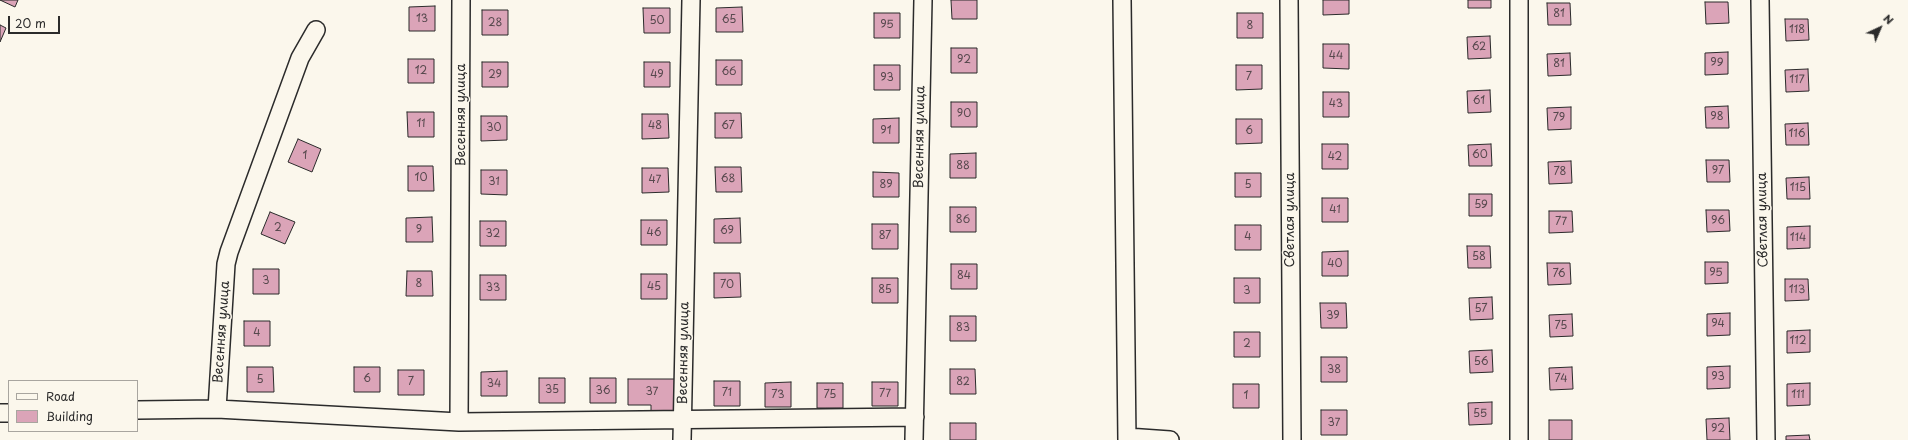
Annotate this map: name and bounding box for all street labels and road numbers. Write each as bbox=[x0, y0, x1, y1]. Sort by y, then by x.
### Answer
street label: Весенняя улица bbox=[453, 64, 469, 166]
street label: Весенняя улица bbox=[911, 86, 929, 188]
street label: Светлая улица bbox=[1282, 172, 1298, 268]
street label: Светлая улица bbox=[1754, 172, 1772, 268]
street label: Весенняя улица bbox=[211, 280, 233, 384]
street label: Весенняя улица bbox=[675, 302, 693, 404]

